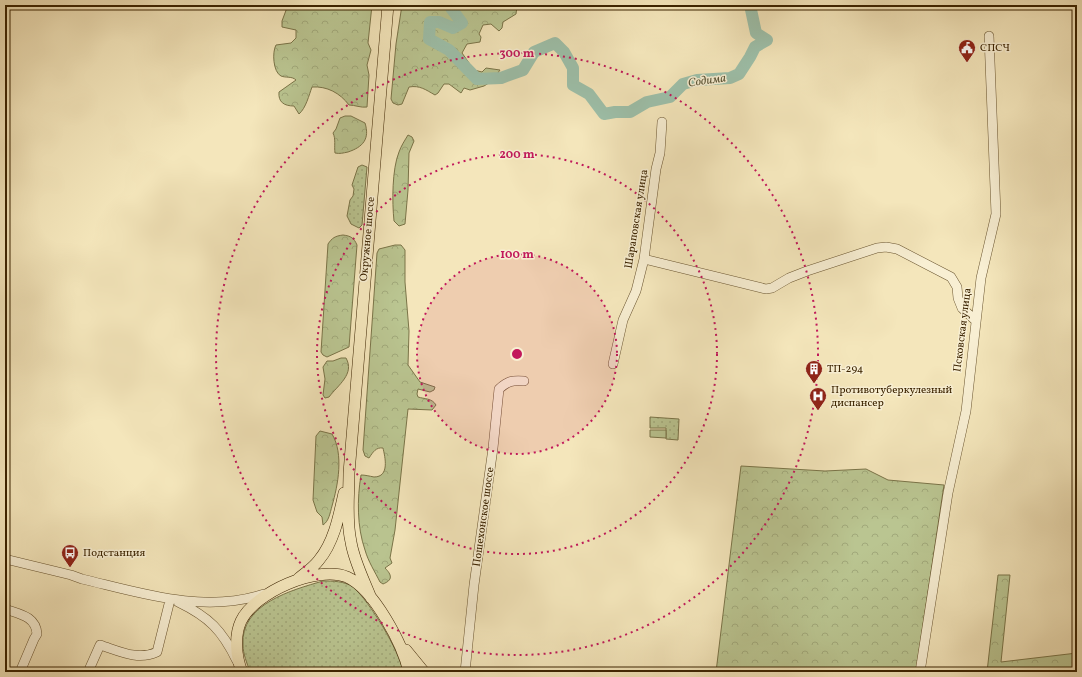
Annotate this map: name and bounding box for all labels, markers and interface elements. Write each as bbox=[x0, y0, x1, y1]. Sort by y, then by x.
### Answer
public building icon: СПСЧ bbox=[957, 38, 977, 63]
place label: СПСЧ bbox=[980, 41, 1010, 56]
text: 300 m bbox=[500, 46, 535, 62]
water label: Содима bbox=[687, 70, 727, 92]
text: 200 m bbox=[499, 147, 535, 163]
street label: Шараповская улица bbox=[622, 168, 652, 270]
street label: Окружное шоссе bbox=[357, 196, 379, 282]
text: 100 m bbox=[500, 247, 534, 263]
street label: Псковская улица bbox=[950, 287, 976, 373]
centre of rings bbox=[510, 347, 524, 361]
building icon: ТП-294 bbox=[804, 359, 824, 384]
place label: ТП-294 bbox=[827, 362, 864, 377]
place label: Противотуберкулезный диспансер bbox=[831, 383, 953, 411]
hospital icon: Противотуберкулезный диспансер bbox=[808, 386, 828, 411]
street label: Пошехонское шоссе bbox=[470, 466, 498, 568]
bus stop icon: Подстанция bbox=[60, 543, 80, 568]
place label: Подстанция bbox=[83, 546, 145, 561]

